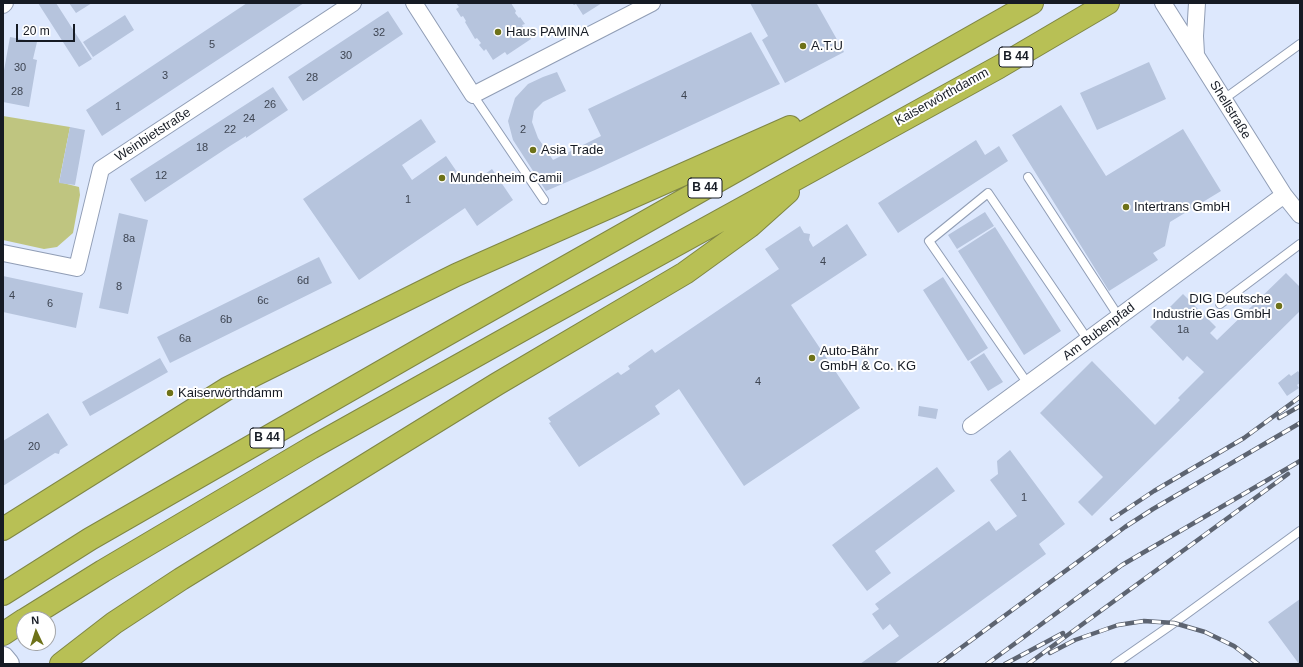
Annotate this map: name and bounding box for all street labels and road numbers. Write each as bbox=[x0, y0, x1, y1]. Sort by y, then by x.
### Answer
road number: B 44 bbox=[999, 47, 1033, 67]
street label: Kaiserwörthdamm bbox=[892, 65, 992, 129]
street label: Shellstraße bbox=[1206, 78, 1254, 142]
street label: Weinbietstraße bbox=[112, 105, 194, 165]
road number: B 44 bbox=[688, 178, 722, 198]
street label: Am Bubenpfad bbox=[1060, 300, 1138, 364]
road number: B 44 bbox=[250, 428, 284, 448]

